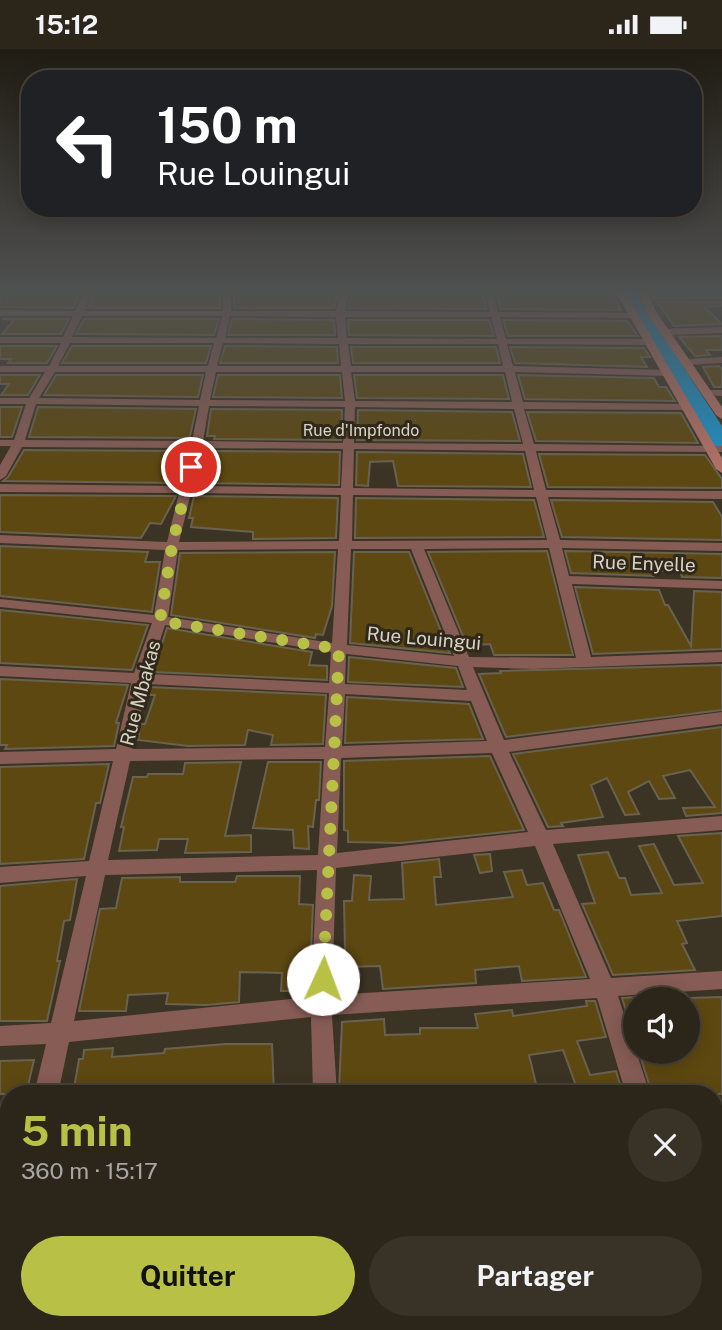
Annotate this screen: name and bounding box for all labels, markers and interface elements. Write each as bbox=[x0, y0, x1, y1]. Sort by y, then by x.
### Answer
text: 15:12 bbox=[35, 9, 98, 40]
text: 150 m bbox=[157, 96, 298, 154]
icon: left bbox=[42, 98, 133, 189]
text: Rue Louingui bbox=[157, 155, 350, 192]
street label: Rue d'Impfondo bbox=[303, 421, 419, 440]
pin bbox=[161, 437, 221, 497]
icon: arrive bbox=[172, 448, 210, 486]
street label: Rue Enyelle bbox=[592, 550, 696, 576]
street label: Rue Louingui bbox=[366, 622, 482, 654]
street label: Rue Mbakas bbox=[115, 638, 165, 748]
position arrow bbox=[286, 942, 360, 1016]
map controls bbox=[623, 987, 700, 1064]
button: sound bbox=[623, 987, 700, 1064]
text: 5 min bbox=[21, 1106, 133, 1155]
button: close bbox=[628, 1108, 702, 1182]
text: 360 m · 15:17 bbox=[21, 1157, 158, 1184]
button: Quitter bbox=[21, 1236, 355, 1316]
button: Partager bbox=[369, 1236, 702, 1316]

